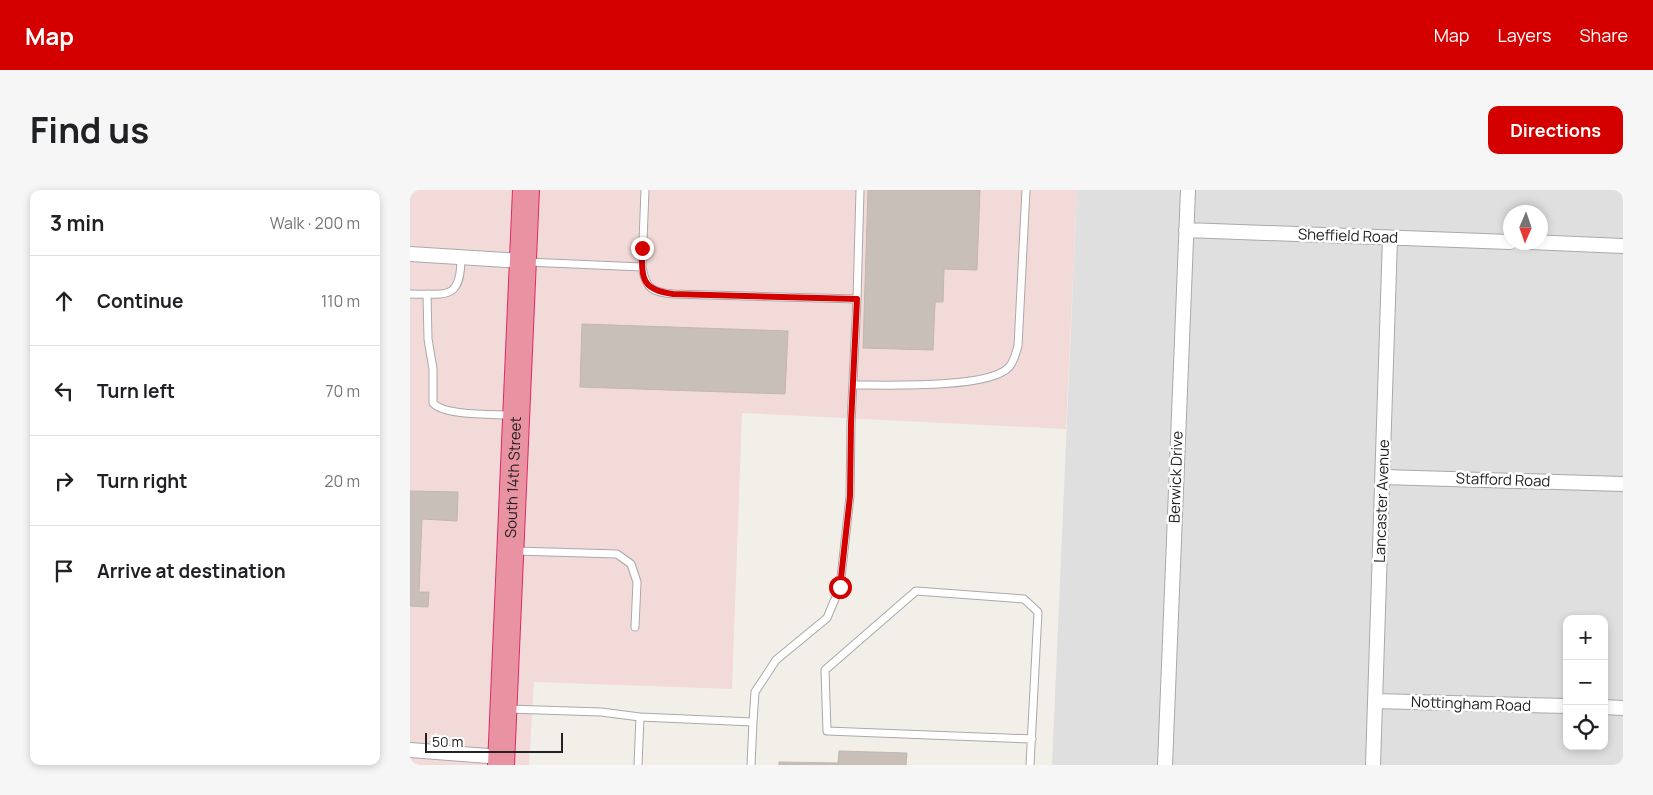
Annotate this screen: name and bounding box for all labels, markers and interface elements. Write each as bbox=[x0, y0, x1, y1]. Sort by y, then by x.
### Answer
text: Map bbox=[25, 19, 74, 52]
text: Map bbox=[1434, 23, 1469, 47]
text: Layers bbox=[1497, 23, 1551, 47]
text: Share bbox=[1579, 23, 1628, 47]
text: Find us bbox=[30, 106, 149, 154]
button: Directions bbox=[1488, 106, 1623, 154]
north arrow bbox=[1503, 205, 1548, 250]
text: 3 min bbox=[50, 209, 104, 237]
text: Walk · 200 m bbox=[270, 212, 360, 234]
street label: Sheffield Road bbox=[1298, 223, 1399, 248]
route end bbox=[631, 237, 654, 260]
icon: ahead bbox=[50, 287, 78, 315]
text: Continue bbox=[97, 288, 183, 314]
text: 110 m bbox=[321, 290, 360, 312]
icon: left bbox=[50, 377, 78, 405]
text: Turn left bbox=[97, 378, 175, 404]
text: 70 m bbox=[325, 380, 360, 402]
street label: South 14th Street bbox=[500, 416, 526, 539]
street label: Berwick Drive bbox=[1163, 430, 1188, 523]
street label: Lancaster Avenue bbox=[1369, 439, 1394, 563]
icon: right bbox=[50, 467, 78, 495]
street label: Stafford Road bbox=[1455, 467, 1551, 492]
text: Turn right bbox=[97, 468, 187, 494]
text: 20 m bbox=[324, 470, 360, 492]
icon: arrive bbox=[50, 557, 78, 585]
text: Arrive at destination bbox=[97, 558, 286, 584]
route start bbox=[829, 576, 852, 599]
map controls bbox=[1563, 615, 1608, 750]
button: + bbox=[1563, 615, 1608, 660]
button: − bbox=[1563, 660, 1608, 705]
street label: Nottingham Road bbox=[1411, 691, 1531, 716]
button: locate bbox=[1563, 705, 1608, 750]
scale bar bbox=[425, 730, 562, 753]
text: 50 m bbox=[432, 732, 463, 751]

